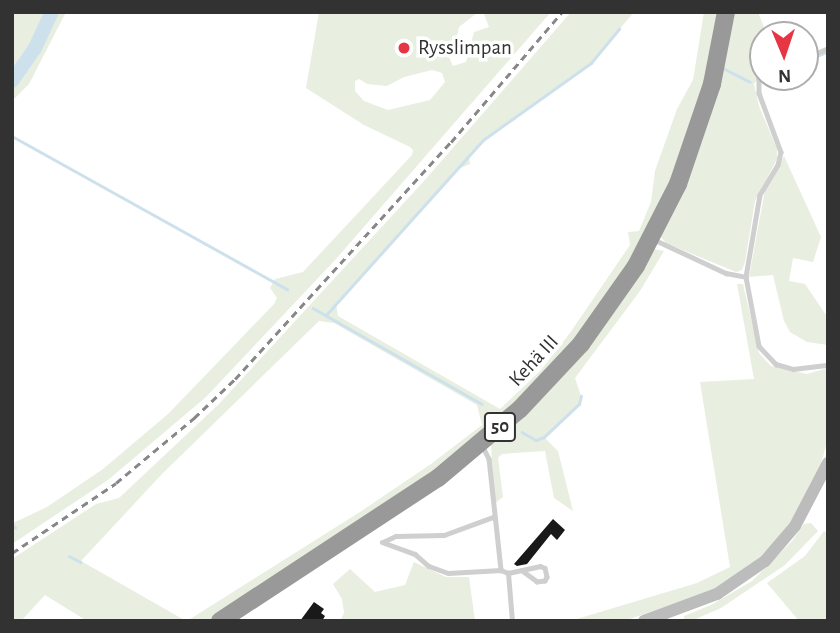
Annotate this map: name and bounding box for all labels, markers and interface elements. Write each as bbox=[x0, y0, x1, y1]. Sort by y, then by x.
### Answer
north arrow bbox=[749, 21, 819, 91]
place label: Rysslimpan bbox=[418, 35, 512, 61]
marker: Rysslimpan bbox=[396, 40, 412, 56]
text: N bbox=[778, 66, 792, 85]
street label: Kehä III bbox=[504, 330, 564, 392]
road number: 50 bbox=[482, 412, 518, 442]

